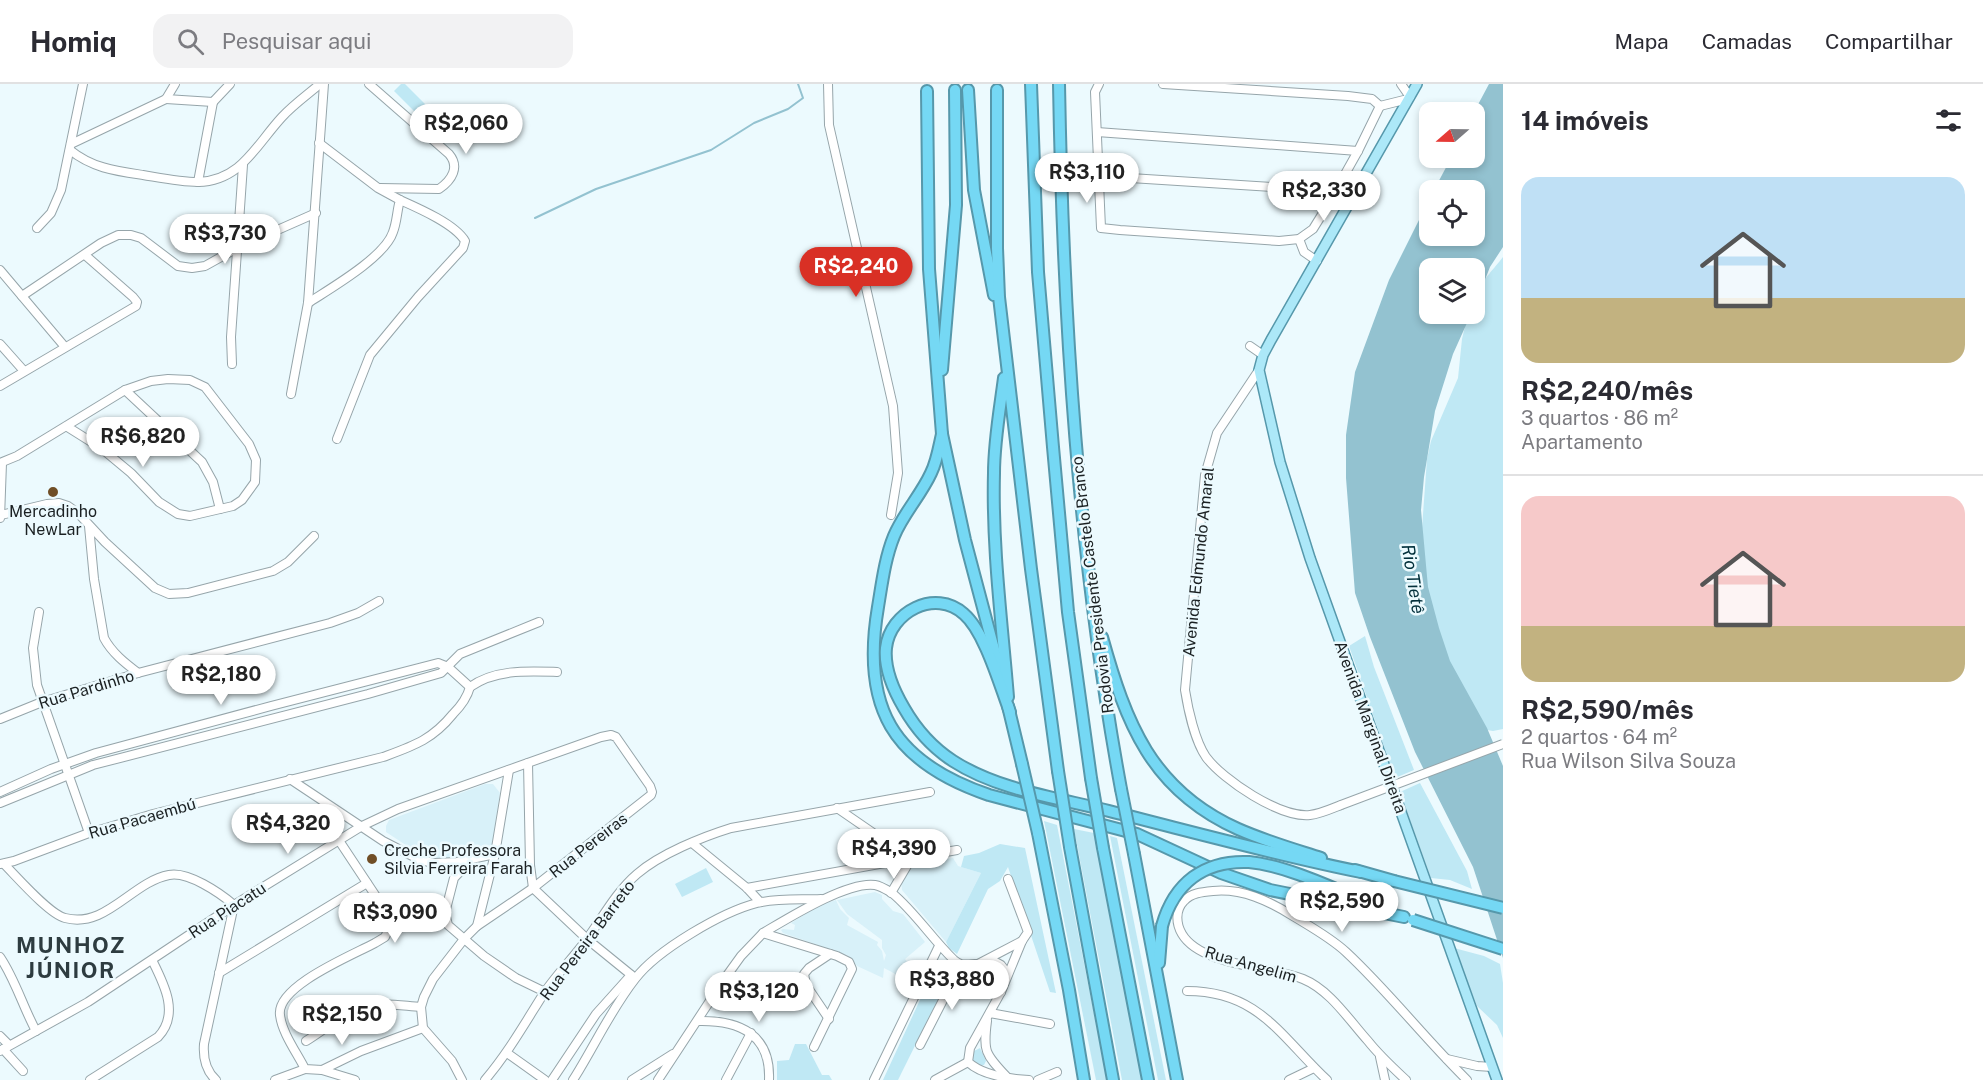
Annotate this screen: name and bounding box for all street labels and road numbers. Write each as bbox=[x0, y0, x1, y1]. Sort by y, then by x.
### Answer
street label: Rodovia Presidente Castelo Branco bbox=[1067, 455, 1118, 715]
street label: Avenida Edmundo Amaral bbox=[1179, 466, 1218, 658]
street label: Avenida Marginal Direita bbox=[1330, 638, 1411, 816]
street label: Rua Pardinho bbox=[36, 666, 136, 713]
street label: Rua Pacaembú bbox=[86, 794, 198, 843]
street label: Rua Pereiras bbox=[545, 809, 631, 882]
street label: Rua Pereira Barreto bbox=[536, 876, 639, 1004]
street label: Rua Piacatu bbox=[185, 878, 269, 942]
street label: Rua Angelim bbox=[1203, 942, 1299, 987]

